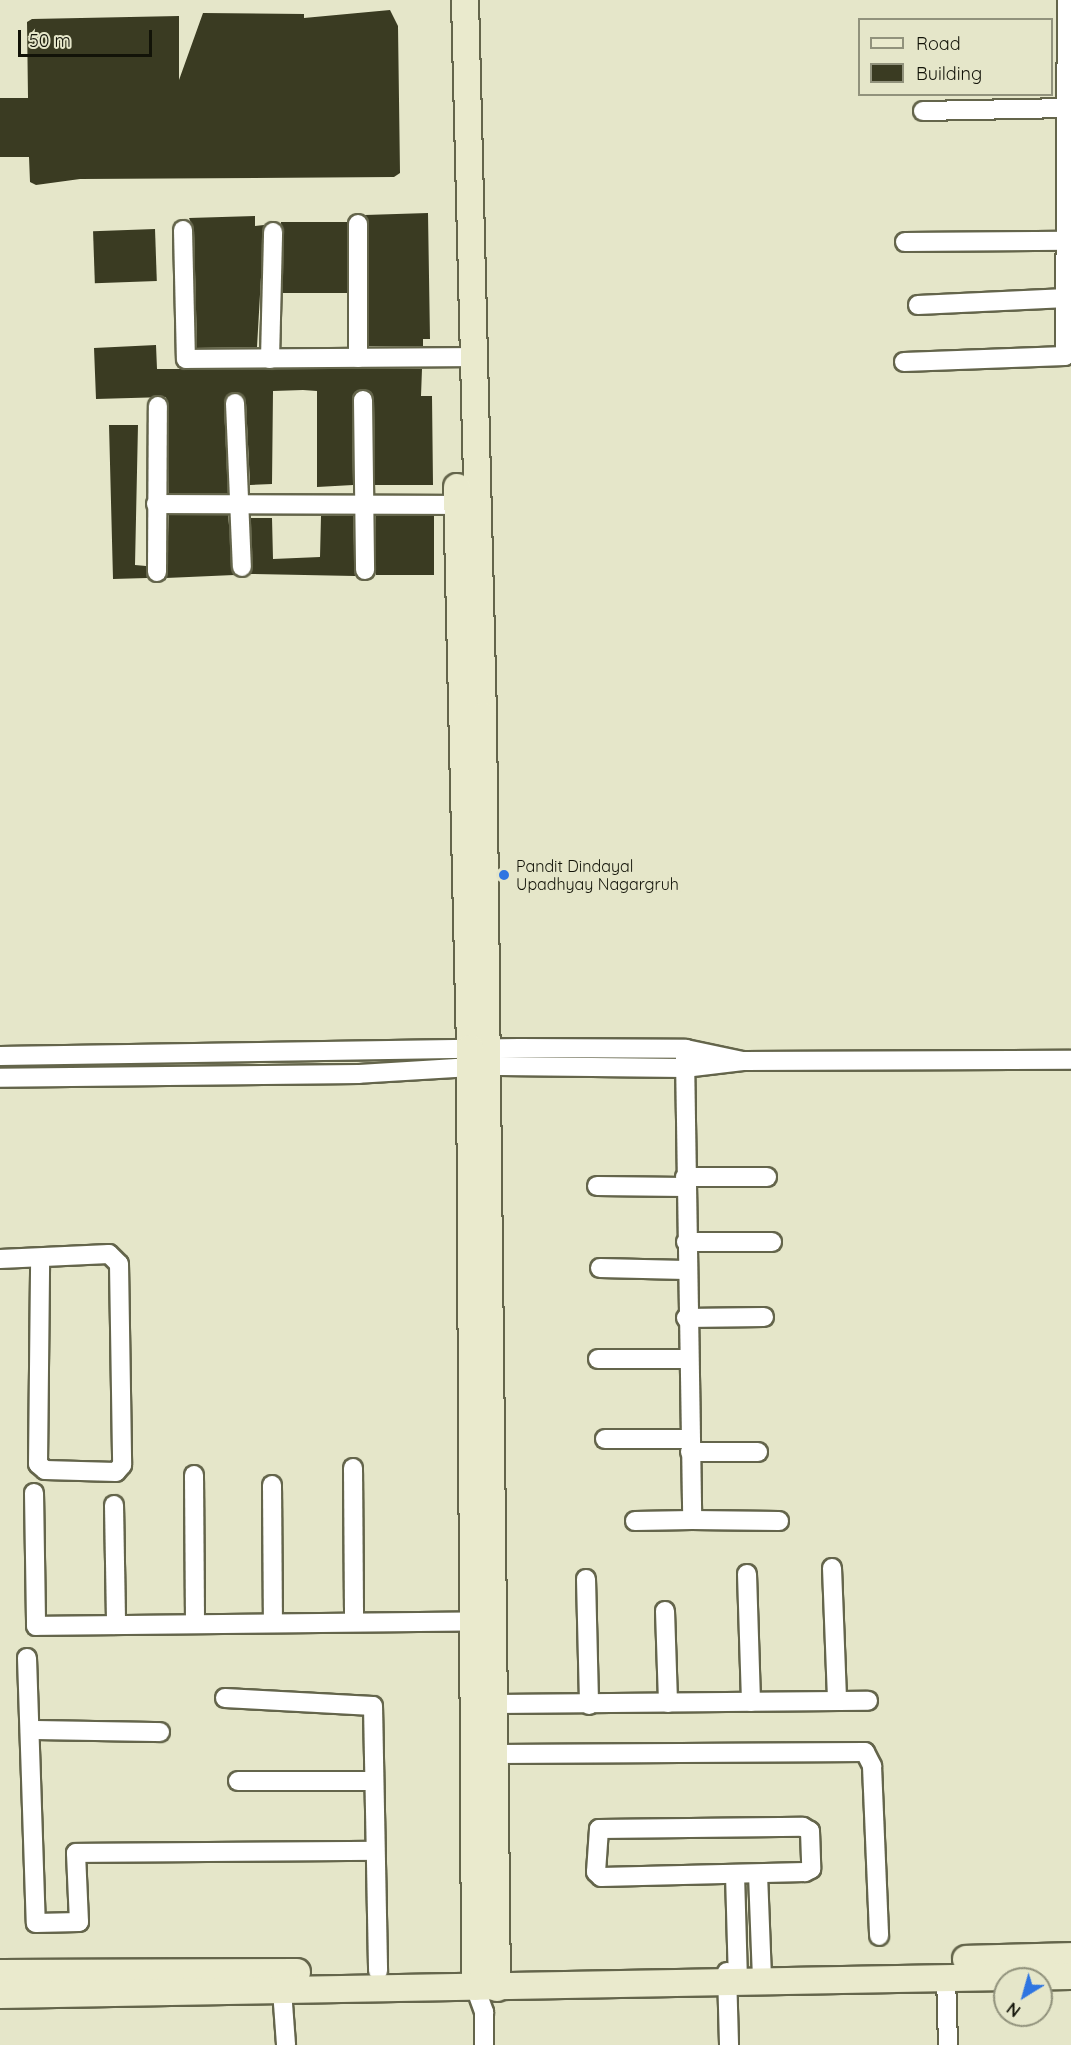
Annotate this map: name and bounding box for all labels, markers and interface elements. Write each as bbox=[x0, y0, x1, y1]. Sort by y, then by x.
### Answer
scale bar bbox=[21, 18, 154, 56]
legend bbox=[858, 18, 1053, 96]
text: 50 m bbox=[29, 29, 71, 52]
text: Road bbox=[916, 32, 961, 55]
text: Building bbox=[916, 62, 982, 85]
place label: Pandit Dindayal Upadhyay Nagargruh bbox=[516, 856, 679, 894]
marker: Pandit Dindayal Upadhyay Nagargruh bbox=[497, 868, 511, 882]
north arrow bbox=[993, 1967, 1053, 2027]
text: N bbox=[1003, 1998, 1024, 2021]

